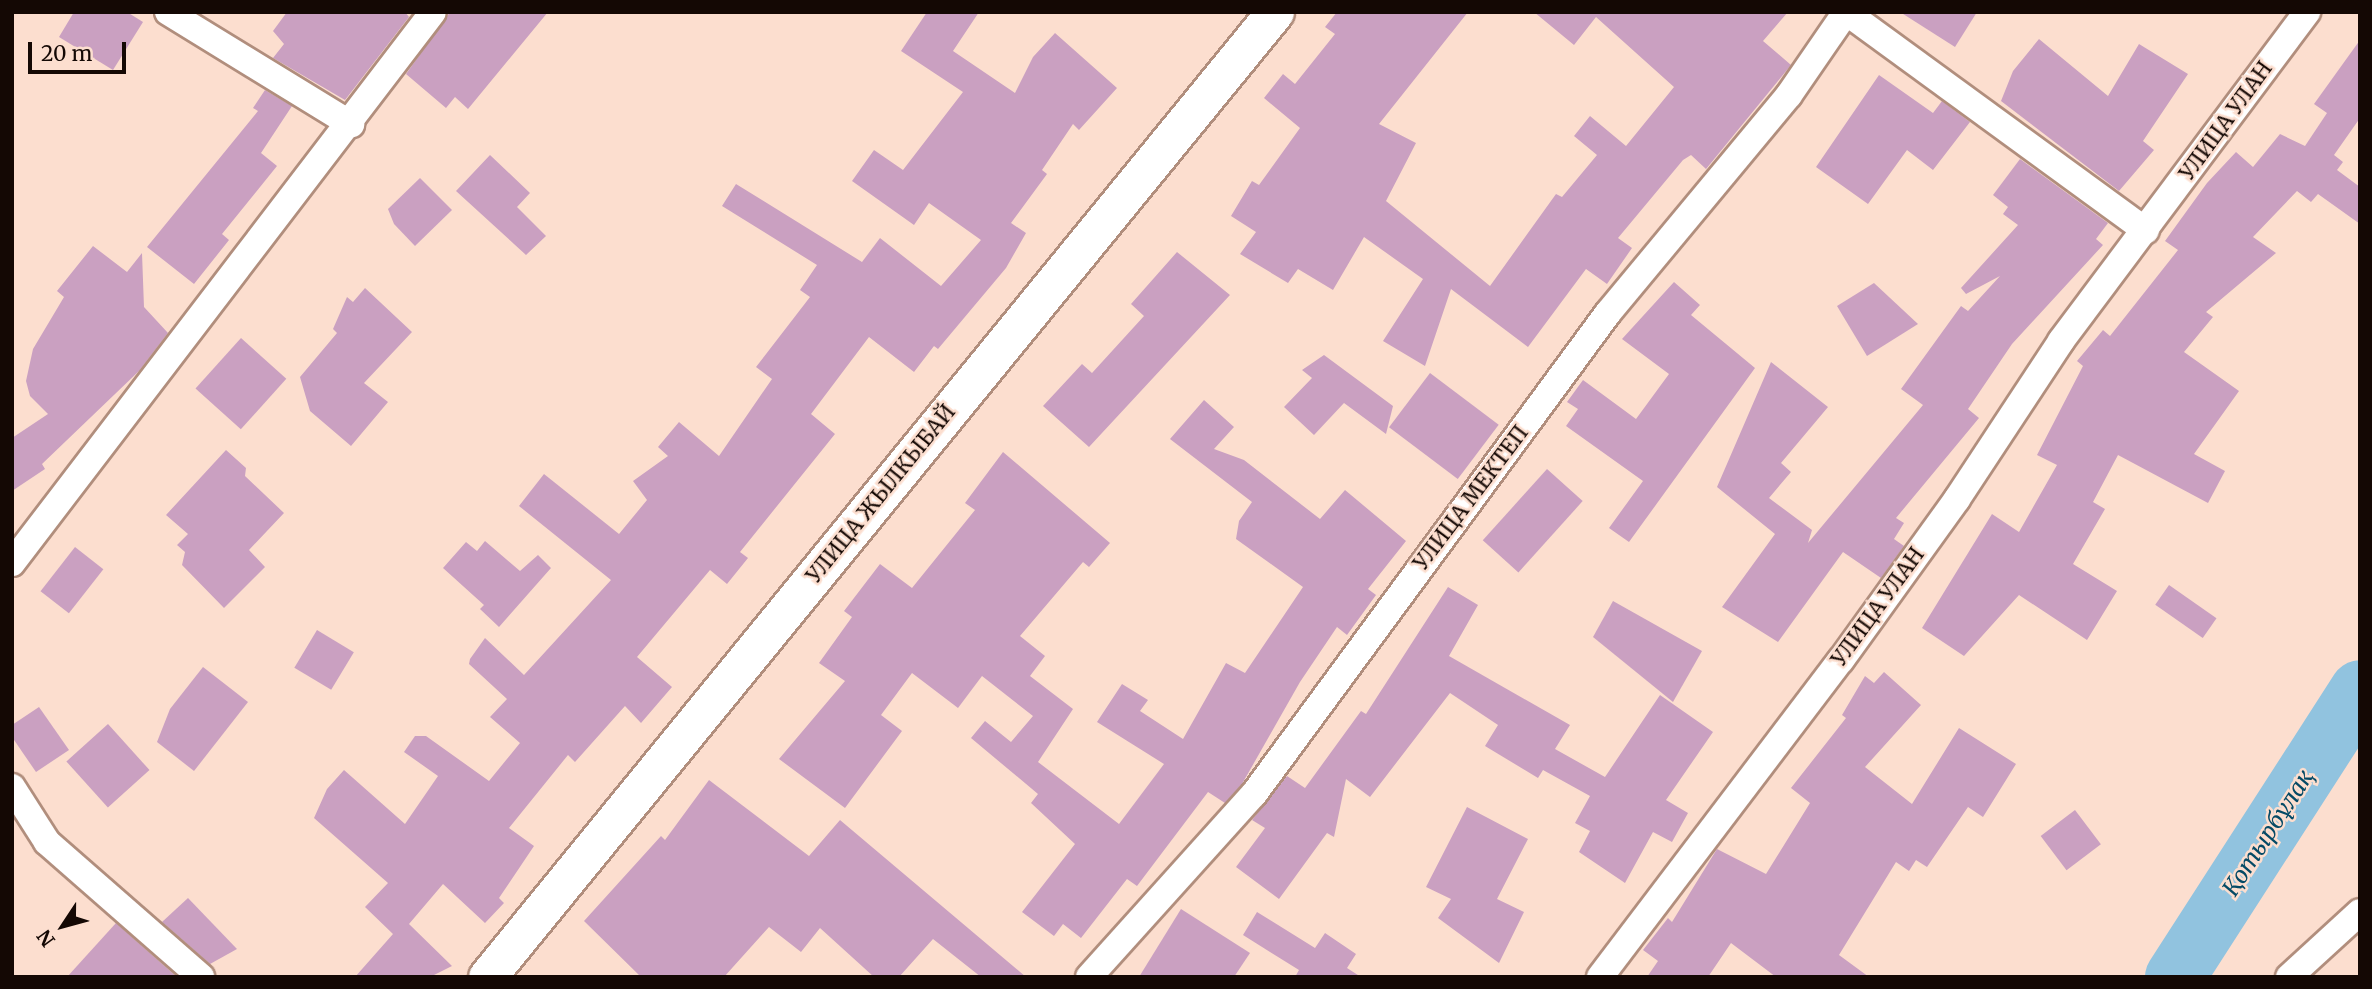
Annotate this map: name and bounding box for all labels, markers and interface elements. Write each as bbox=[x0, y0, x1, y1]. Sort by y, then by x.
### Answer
scale bar bbox=[32, 28, 130, 72]
text: 20 m bbox=[41, 40, 92, 67]
street label: УЛИЦА УЛАН bbox=[2174, 57, 2278, 185]
street label: УЛИЦА ЖЫЛКЫБАЙ bbox=[801, 400, 961, 588]
street label: УЛИЦА МЕКТЕП bbox=[1408, 421, 1534, 575]
street label: УЛИЦА УЛАН bbox=[1826, 543, 1930, 671]
water label: Қотырбұлақ bbox=[2217, 765, 2319, 901]
north arrow bbox=[28, 891, 98, 961]
text: N bbox=[32, 925, 60, 951]

